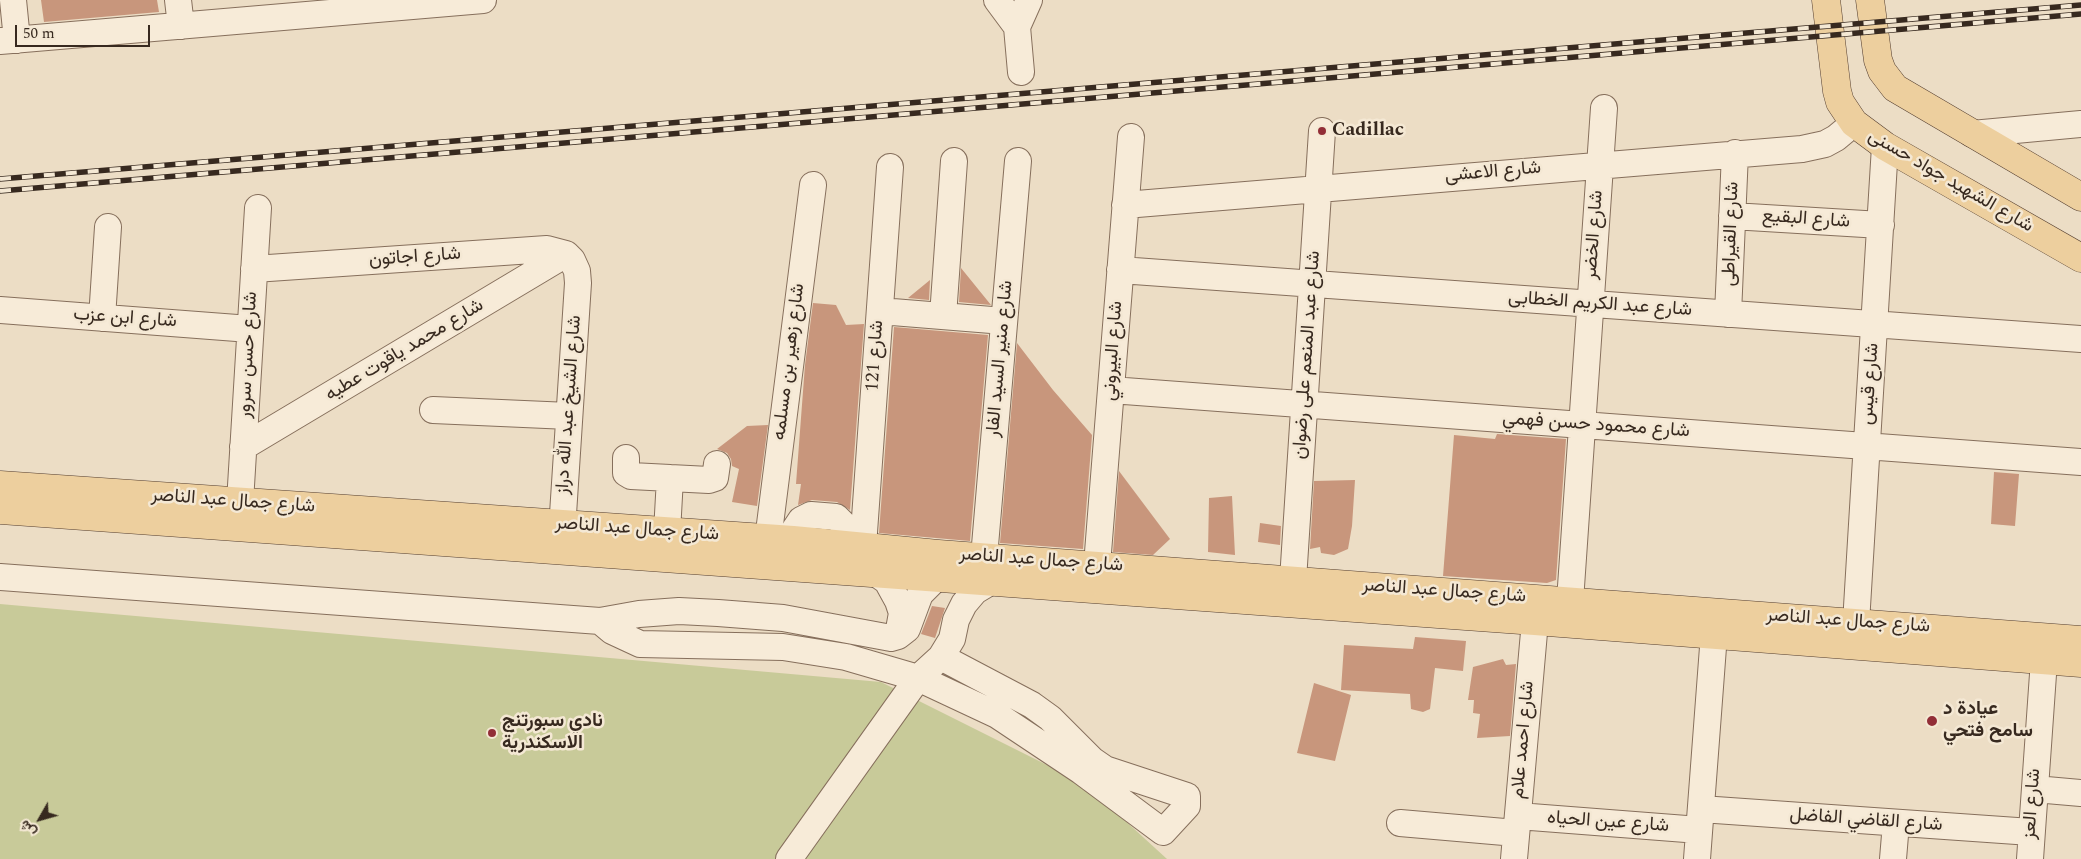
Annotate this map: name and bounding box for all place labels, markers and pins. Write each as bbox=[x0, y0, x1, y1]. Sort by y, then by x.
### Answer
place label: Cadillac bbox=[1332, 120, 1404, 142]
marker: Cadillac bbox=[1316, 125, 1328, 137]
place label: عيادة د سامح فتحي bbox=[1943, 699, 2033, 743]
place label: نادي سبورتنج الاسكندرية bbox=[502, 711, 603, 755]
marker: عيادة د سامح فتحي bbox=[1925, 714, 1939, 728]
marker: نادي سبورتنج الاسكندرية bbox=[486, 727, 498, 739]

